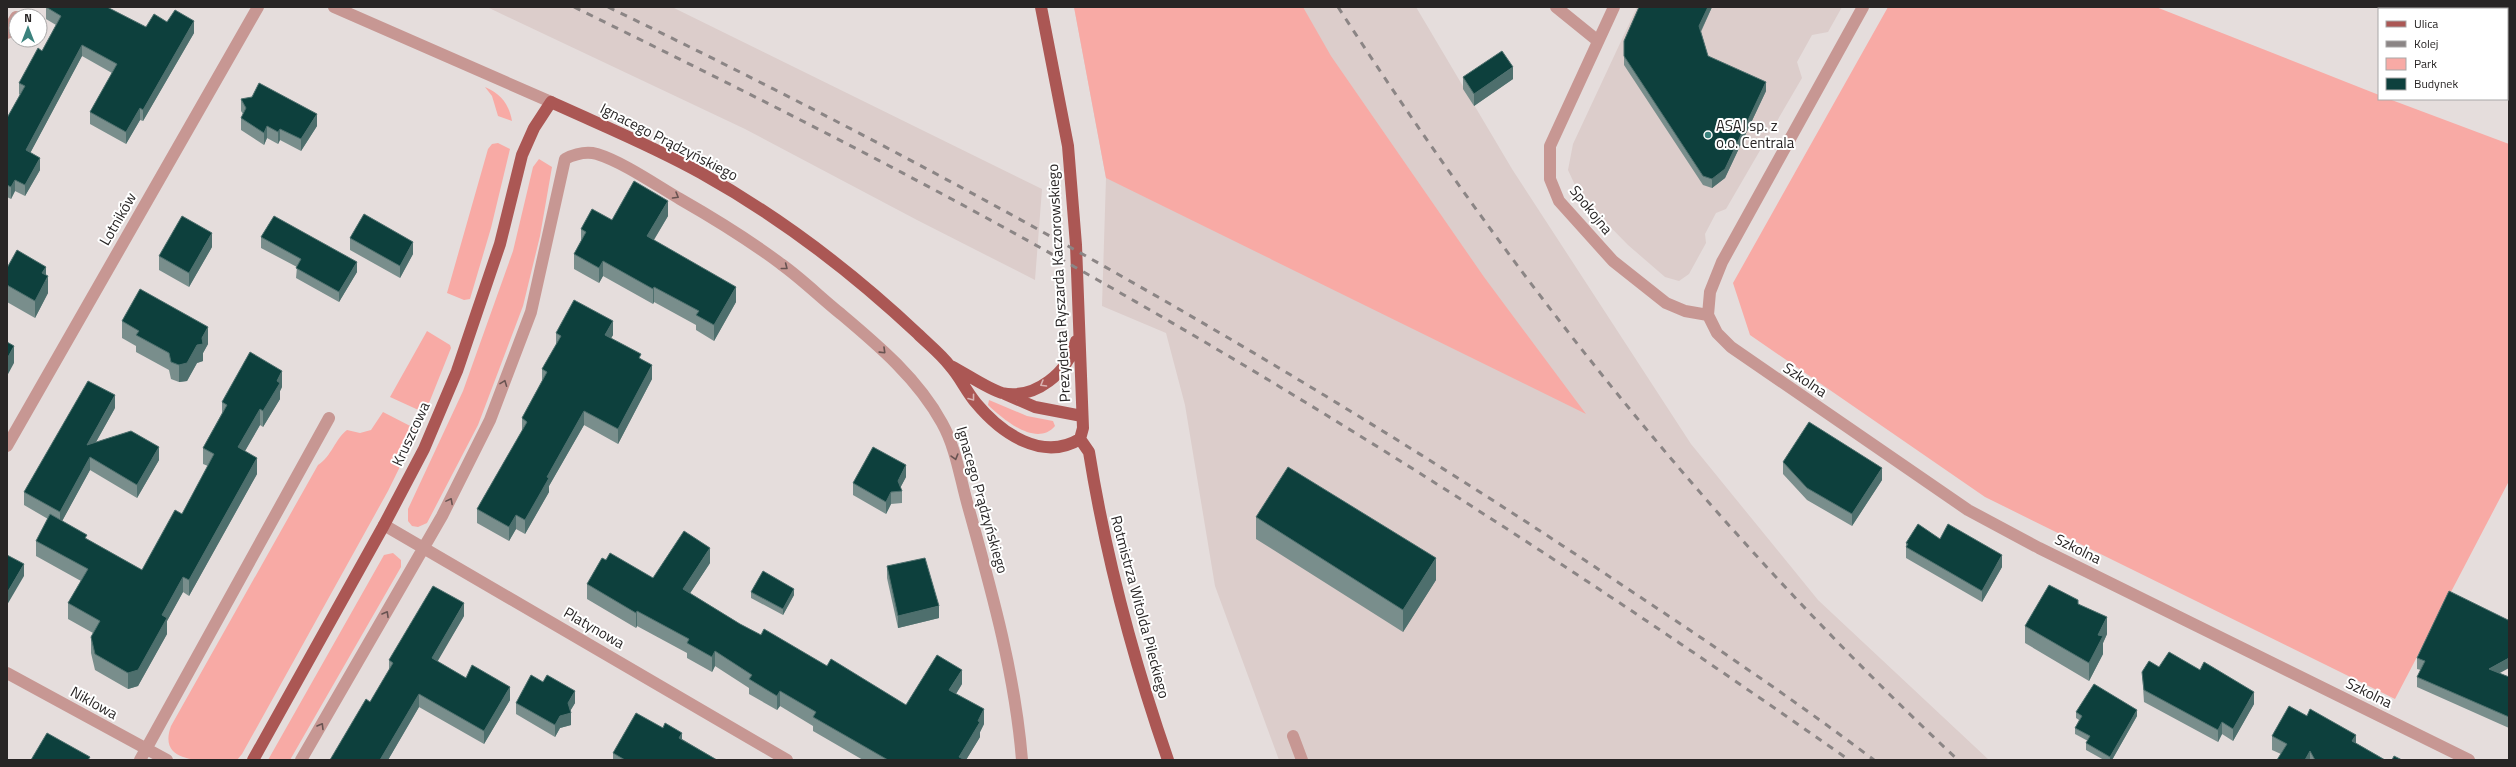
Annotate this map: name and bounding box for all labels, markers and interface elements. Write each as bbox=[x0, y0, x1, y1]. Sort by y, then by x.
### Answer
north arrow bbox=[8, 8, 48, 48]
legend bbox=[2378, 8, 2508, 100]
text: N bbox=[24, 10, 32, 26]
text: Ulica bbox=[2414, 14, 2438, 33]
text: Kolej bbox=[2414, 34, 2438, 53]
text: Park bbox=[2414, 54, 2437, 73]
text: Budynek bbox=[2414, 74, 2458, 93]
street label: Ignacego Prądzyńskiego bbox=[596, 97, 742, 186]
place label: ASAJ sp. z o.o. Centrala bbox=[1716, 114, 1795, 154]
marker: ASAJ sp. z o.o. Centrala bbox=[1703, 130, 1713, 140]
street label: Prezydenta Ryszarda Kaczorowskiego bbox=[1041, 163, 1076, 403]
street label: Spokojna bbox=[1564, 180, 1619, 240]
street label: Lotników bbox=[93, 188, 142, 250]
one-way arrow bbox=[672, 191, 679, 199]
one-way arrow bbox=[780, 262, 787, 269]
one-way arrow bbox=[878, 346, 886, 354]
street label: Szkolna bbox=[1779, 356, 1832, 403]
one-way arrow bbox=[500, 380, 508, 387]
one-way arrow bbox=[1040, 380, 1047, 387]
one-way arrow bbox=[968, 394, 975, 401]
street label: Kruszcowa bbox=[386, 397, 436, 470]
street label: Ignacego Prądzyńskiego bbox=[950, 424, 1015, 576]
one-way arrow bbox=[950, 454, 959, 461]
one-way arrow bbox=[445, 498, 453, 505]
street label: Rotmistrza Witolda Pileckiego bbox=[1105, 513, 1176, 701]
street label: Szkolna bbox=[2051, 528, 2106, 570]
street label: Platynowa bbox=[559, 601, 629, 655]
one-way arrow bbox=[382, 611, 389, 618]
street label: Szkolna bbox=[2342, 672, 2397, 714]
street label: Niklowa bbox=[66, 680, 122, 725]
one-way arrow bbox=[316, 723, 323, 730]

